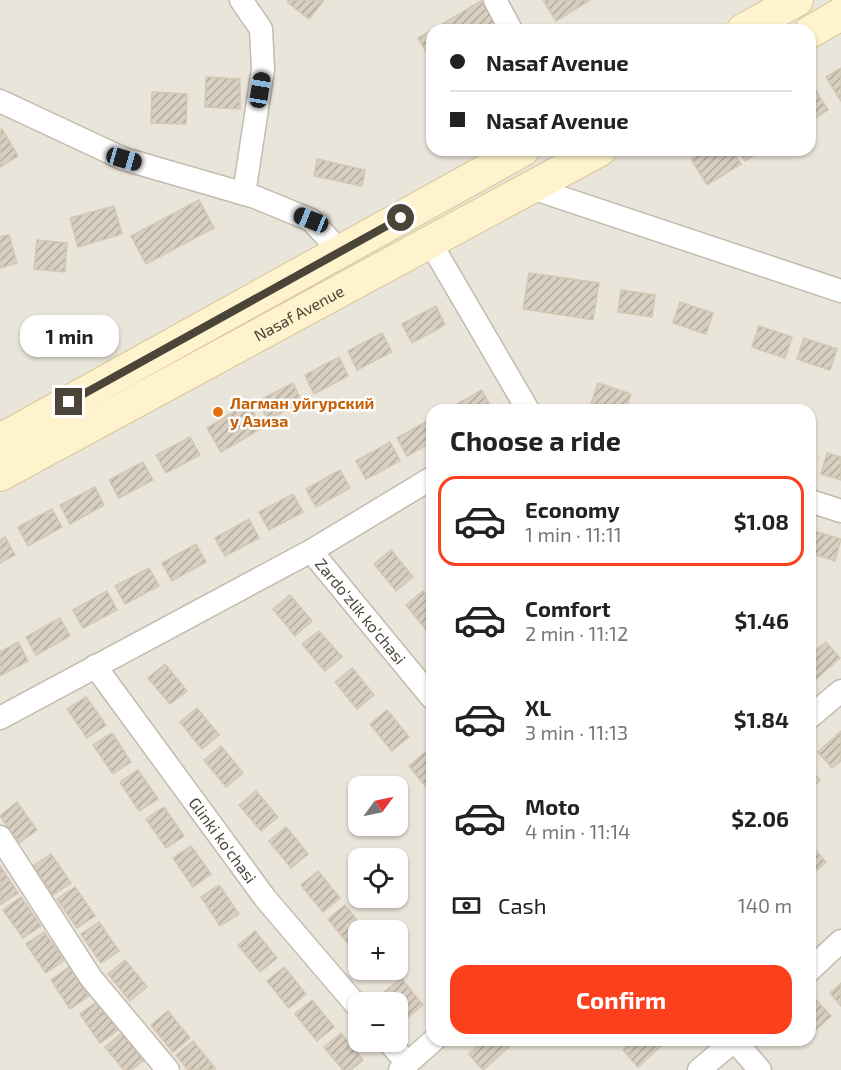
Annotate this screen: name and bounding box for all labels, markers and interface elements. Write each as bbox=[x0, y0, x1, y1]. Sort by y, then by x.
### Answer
text: Nasaf Avenue bbox=[486, 49, 629, 75]
car bbox=[248, 71, 272, 109]
text: Nasaf Avenue bbox=[486, 107, 629, 133]
car bbox=[104, 145, 144, 173]
route start bbox=[387, 204, 414, 231]
car bbox=[291, 205, 331, 235]
street label: Nasaf Avenue bbox=[250, 281, 347, 345]
callout: 1 min bbox=[20, 315, 118, 357]
text: 1 min bbox=[45, 324, 94, 348]
route end bbox=[55, 388, 82, 415]
place label: Лагман уйгурский у Азиза bbox=[230, 393, 374, 430]
marker: Лагман уйгурский у Азиза bbox=[211, 405, 225, 419]
text: Choose a ride bbox=[450, 424, 621, 456]
icon: car bbox=[453, 494, 507, 548]
text: Economy bbox=[525, 496, 620, 522]
text: $1.08 bbox=[734, 508, 789, 534]
text: 1 min · 11:11 bbox=[525, 522, 622, 546]
street label: Zardo'zlik ko'chasi bbox=[312, 554, 410, 668]
icon: car bbox=[453, 593, 507, 647]
text: Comfort bbox=[525, 595, 610, 621]
text: $1.46 bbox=[734, 607, 789, 633]
text: 2 min · 11:12 bbox=[525, 621, 628, 645]
icon: car bbox=[453, 692, 507, 746]
text: XL bbox=[525, 694, 551, 720]
text: $1.84 bbox=[734, 706, 789, 732]
text: 3 min · 11:13 bbox=[525, 720, 628, 744]
north arrow bbox=[348, 776, 408, 836]
map controls bbox=[348, 776, 408, 1052]
icon: car bbox=[453, 791, 507, 845]
street label: Glinki ko'chasi bbox=[185, 793, 261, 887]
text: Moto bbox=[525, 793, 580, 819]
text: $2.06 bbox=[731, 805, 789, 831]
text: 4 min · 11:14 bbox=[525, 819, 630, 843]
button: locate bbox=[348, 848, 408, 908]
icon: cash bbox=[450, 889, 483, 922]
text: Cash bbox=[498, 892, 547, 918]
text: 140 m bbox=[738, 893, 792, 917]
button: + bbox=[348, 920, 408, 980]
button: Confirm bbox=[450, 965, 792, 1034]
button: − bbox=[348, 992, 408, 1052]

